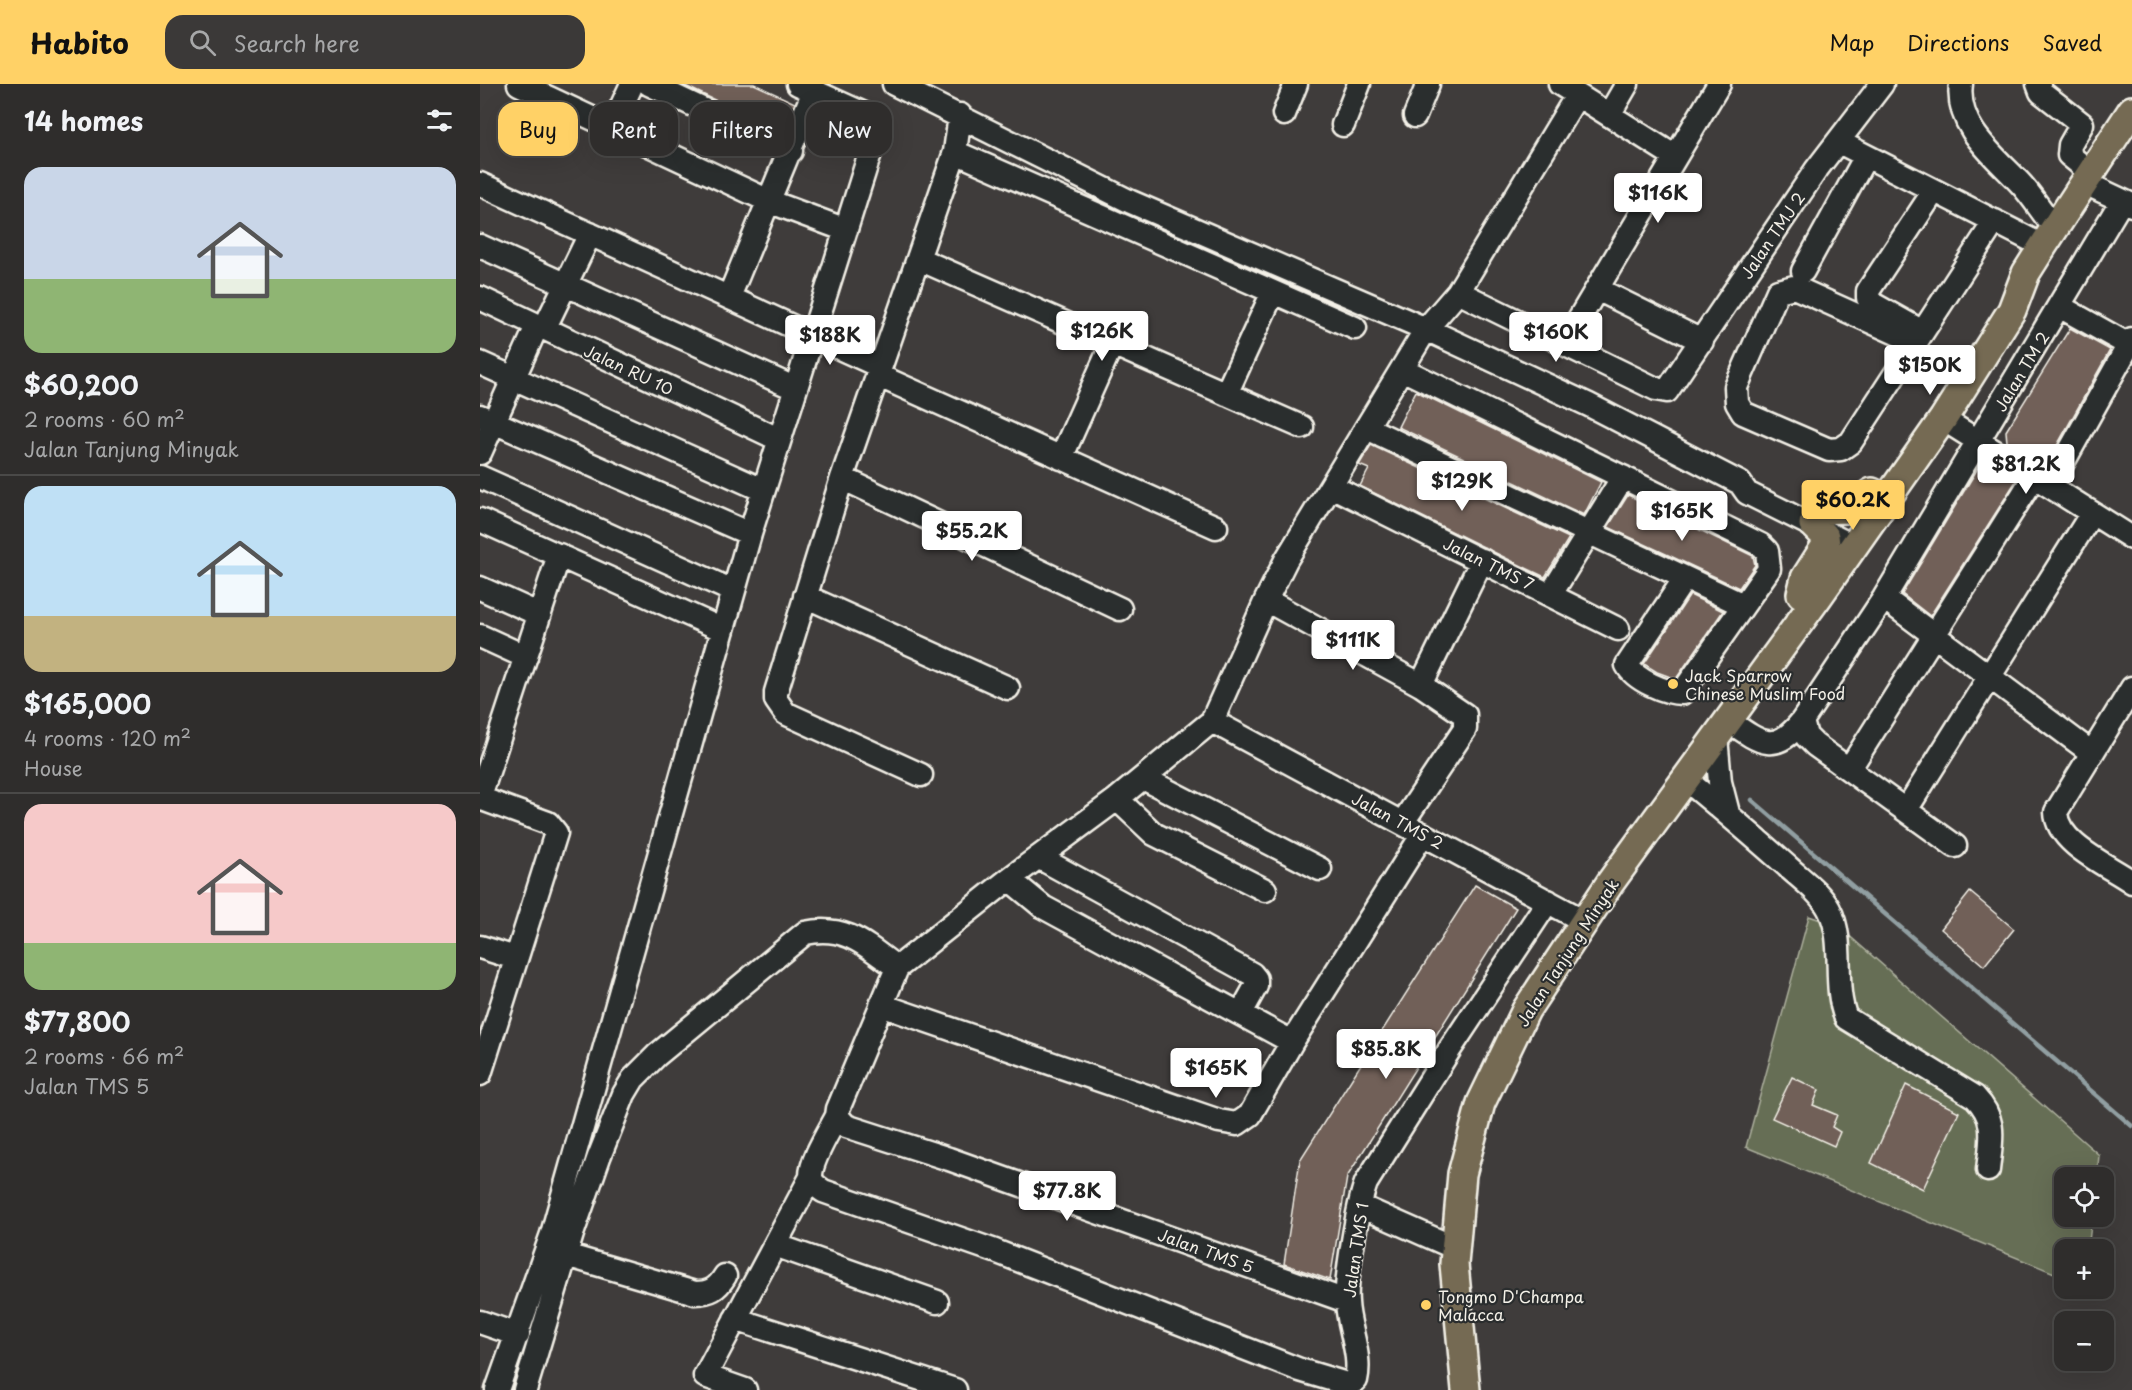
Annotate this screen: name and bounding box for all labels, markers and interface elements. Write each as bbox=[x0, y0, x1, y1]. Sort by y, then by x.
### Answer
search box bbox=[165, 15, 585, 69]
text: Habito bbox=[30, 21, 129, 64]
icon: search bbox=[186, 26, 219, 59]
text: Search here bbox=[234, 26, 360, 59]
text: Map bbox=[1829, 26, 1874, 58]
text: Directions bbox=[1907, 26, 2009, 58]
text: Saved bbox=[2042, 26, 2102, 58]
text: 14 homes bbox=[24, 101, 143, 140]
chip: Buy bbox=[498, 102, 578, 156]
chip: Rent bbox=[590, 102, 678, 156]
chip: Filters bbox=[690, 102, 794, 156]
chip: New bbox=[806, 102, 892, 156]
icon: filters bbox=[423, 104, 456, 137]
pin: $116K bbox=[1616, 173, 1700, 224]
text: $116K bbox=[1628, 177, 1688, 207]
street label: Jalan TMJ 2 bbox=[1734, 187, 1810, 283]
icon: home bbox=[186, 206, 294, 314]
pin: $126K bbox=[1060, 311, 1144, 362]
pin: $160K bbox=[1514, 312, 1598, 363]
pin: $188K bbox=[788, 315, 872, 366]
text: $126K bbox=[1070, 315, 1134, 345]
text: $160K bbox=[1523, 316, 1589, 346]
text: $188K bbox=[799, 319, 861, 349]
street label: Jalan TM 2 bbox=[1988, 326, 2054, 416]
street label: Jalan RU 10 bbox=[580, 338, 678, 400]
pin: $150K bbox=[1888, 345, 1972, 396]
text: $150K bbox=[1898, 349, 1962, 379]
text: $60,200 bbox=[24, 365, 139, 404]
text: 2 rooms · 60 m² bbox=[24, 404, 185, 434]
text: Jalan Tanjung Minyak bbox=[24, 434, 239, 464]
pin: $81.2K bbox=[1977, 444, 2075, 495]
text: $81.2K bbox=[1991, 448, 2061, 478]
pin: $129K bbox=[1420, 461, 1504, 512]
text: $129K bbox=[1431, 465, 1493, 495]
pin: $60.2K bbox=[1804, 480, 1902, 531]
text: $60.2K bbox=[1816, 484, 1890, 514]
pin: $165K bbox=[1640, 491, 1724, 542]
text: $165K bbox=[1650, 495, 1714, 525]
pin: $55.2K bbox=[923, 511, 1021, 562]
text: $55.2K bbox=[936, 515, 1008, 545]
icon: home bbox=[186, 525, 294, 633]
street label: Jalan TMS 7 bbox=[1440, 531, 1538, 595]
pin: $111K bbox=[1311, 620, 1395, 671]
text: $111K bbox=[1325, 624, 1381, 654]
place label: Jack Sparrow Chinese Muslim Food bbox=[1685, 663, 1845, 705]
marker: Jack Sparrow Chinese Muslim Food bbox=[1666, 677, 1680, 691]
text: $165,000 bbox=[24, 684, 151, 723]
text: 4 rooms · 120 m² bbox=[24, 723, 191, 753]
text: House bbox=[24, 753, 83, 783]
street label: Jalan TMS 2 bbox=[1348, 786, 1448, 854]
icon: home bbox=[186, 843, 294, 951]
street label: Jalan Tanjung Minyak bbox=[1510, 873, 1624, 1031]
text: $77,800 bbox=[24, 1002, 131, 1041]
pin: $85.8K bbox=[1337, 1029, 1435, 1080]
text: $85.8K bbox=[1351, 1033, 1421, 1063]
text: 2 rooms · 66 m² bbox=[24, 1041, 184, 1071]
pin: $165K bbox=[1174, 1048, 1258, 1099]
text: $165K bbox=[1184, 1052, 1248, 1082]
text: Jalan TMS 5 bbox=[24, 1071, 149, 1101]
map controls bbox=[2054, 1167, 2114, 1371]
button: locate bbox=[2054, 1167, 2114, 1227]
pin: $77.8K bbox=[1018, 1171, 1116, 1222]
text: $77.8K bbox=[1033, 1175, 1101, 1205]
street label: Jalan TMS 1 bbox=[1336, 1201, 1374, 1299]
street label: Jalan TMS 5 bbox=[1155, 1222, 1257, 1278]
button: + bbox=[2054, 1239, 2114, 1299]
place label: Tongmo D'Champa Malacca bbox=[1438, 1284, 1584, 1326]
marker: Tongmo D'Champa Malacca bbox=[1419, 1298, 1433, 1312]
button: − bbox=[2054, 1311, 2114, 1371]

